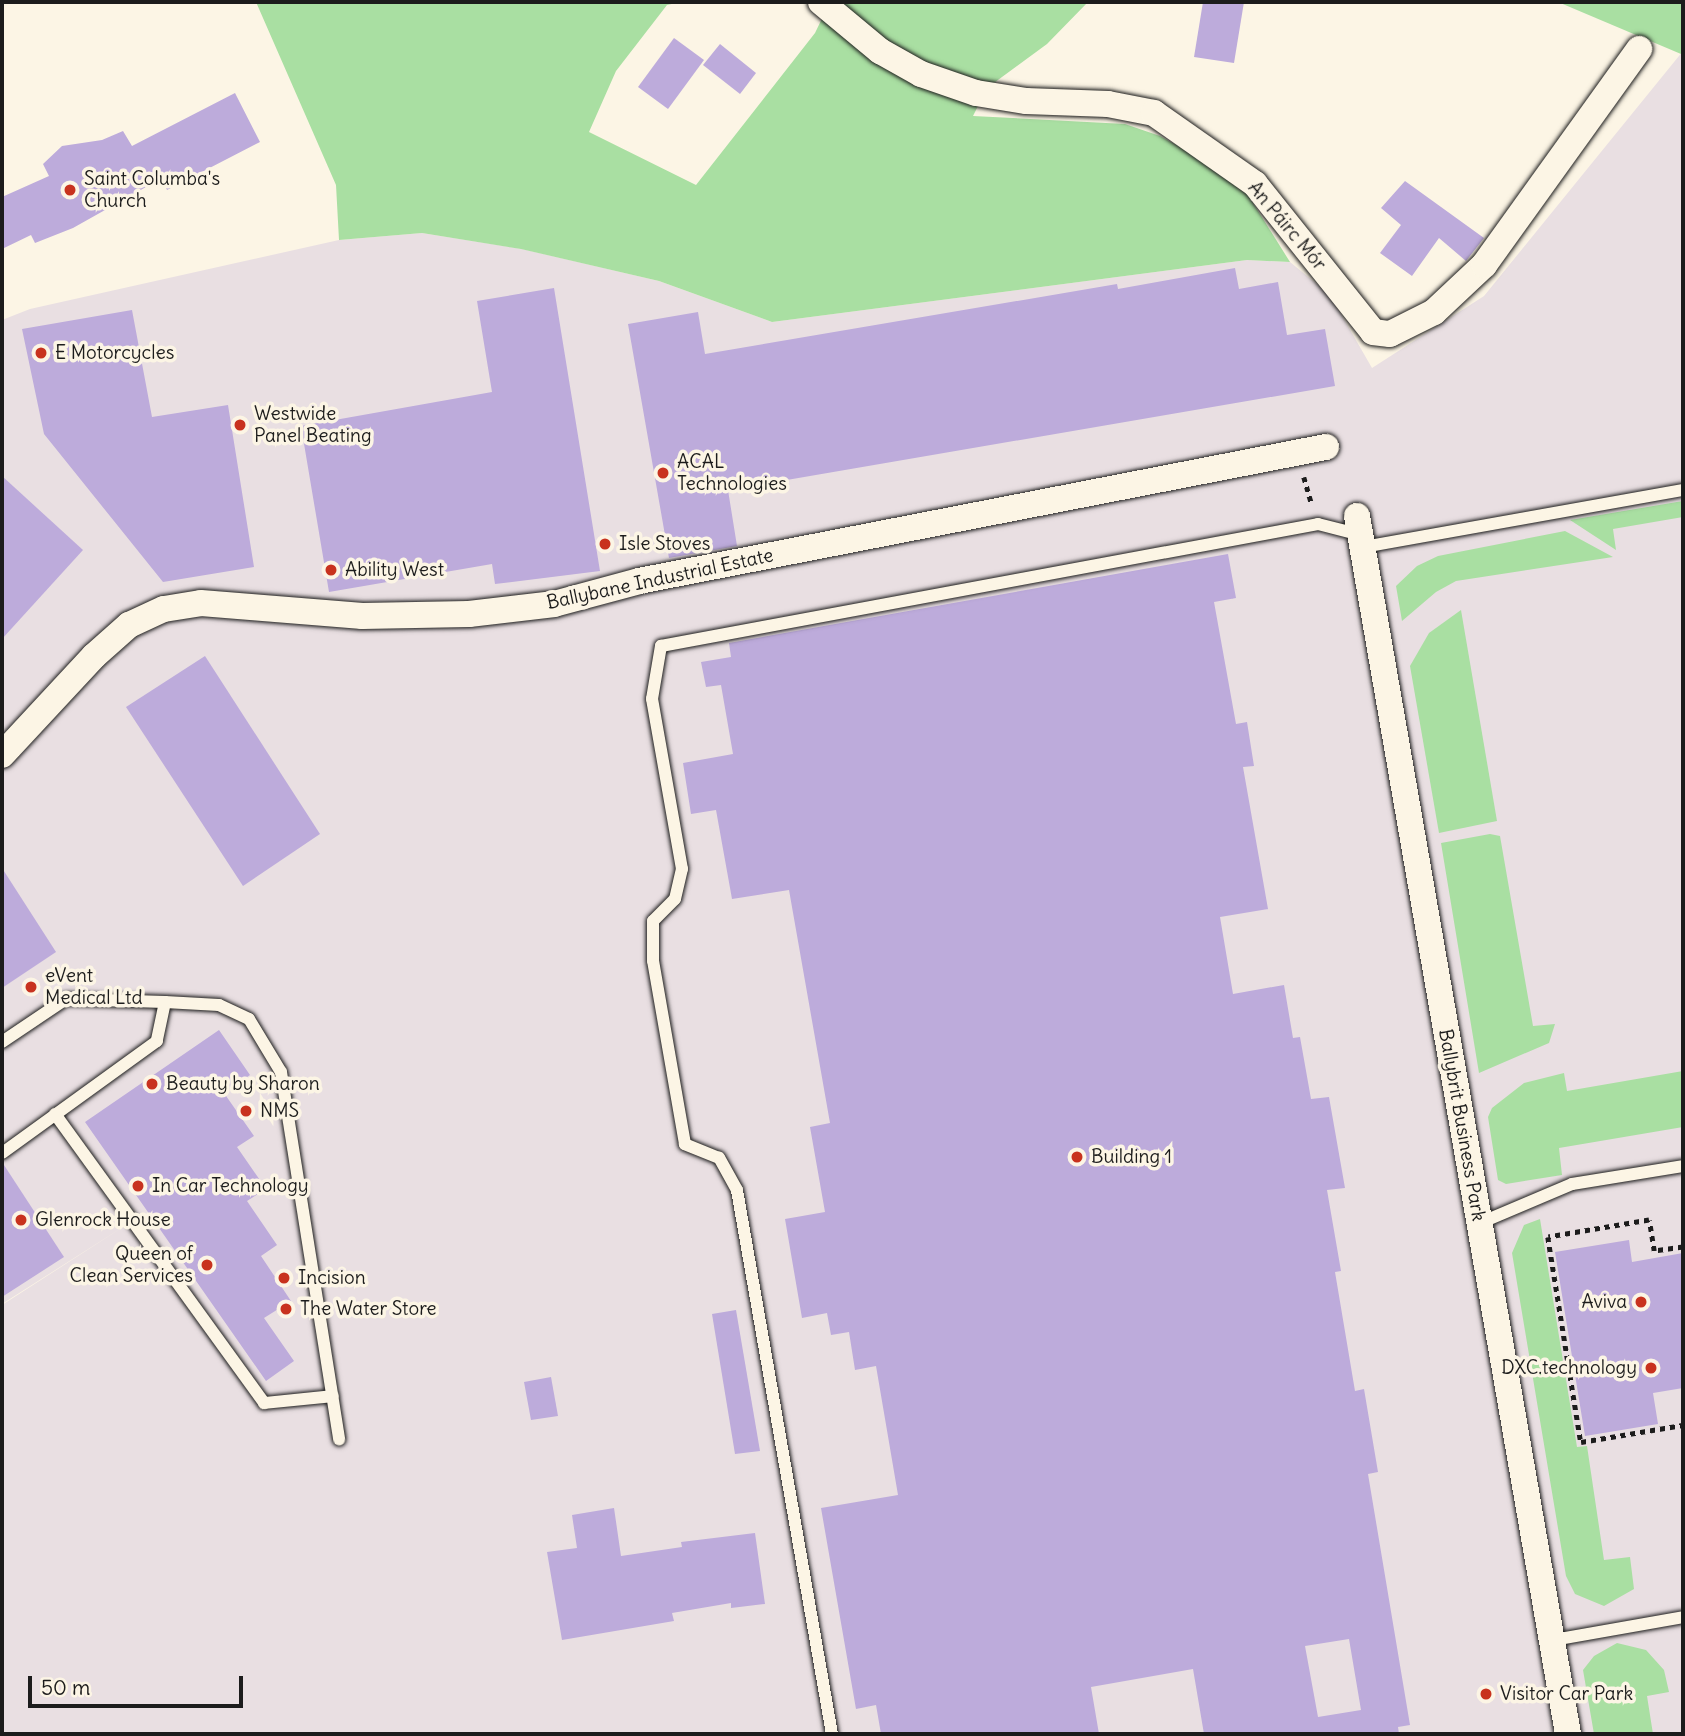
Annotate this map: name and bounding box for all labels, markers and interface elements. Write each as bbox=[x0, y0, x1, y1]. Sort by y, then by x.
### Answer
place label: Saint Columba's Church bbox=[84, 168, 220, 212]
street label: An Páirc Mór bbox=[1243, 177, 1331, 275]
marker: Saint Columba's Church bbox=[62, 182, 78, 198]
place label: E Motorcycles bbox=[55, 342, 174, 364]
marker: E Motorcycles bbox=[33, 345, 49, 361]
place label: Westwide Panel Beating bbox=[254, 403, 372, 447]
marker: Westwide Panel Beating bbox=[232, 417, 248, 433]
place label: ACAL Technologies bbox=[677, 451, 787, 495]
marker: ACAL Technologies bbox=[655, 465, 671, 481]
place label: Isle Stoves bbox=[619, 533, 710, 555]
marker: Isle Stoves bbox=[597, 536, 613, 552]
street label: Ballybane Industrial Estate bbox=[545, 544, 775, 614]
place label: Ability West bbox=[345, 559, 444, 581]
marker: Ability West bbox=[323, 562, 339, 578]
place label: eVent Medical Ltd bbox=[45, 965, 143, 1009]
marker: eVent Medical Ltd bbox=[23, 979, 39, 995]
street label: Ballybrit Business Park bbox=[1434, 1027, 1490, 1223]
place label: Beauty by Sharon bbox=[166, 1073, 320, 1095]
marker: Beauty by Sharon bbox=[144, 1076, 160, 1092]
place label: NMS bbox=[260, 1100, 299, 1122]
marker: NMS bbox=[238, 1103, 254, 1119]
place label: Building 1 bbox=[1091, 1146, 1172, 1168]
marker: Building 1 bbox=[1069, 1149, 1085, 1165]
place label: In Car Technology bbox=[152, 1175, 309, 1197]
marker: In Car Technology bbox=[130, 1178, 146, 1194]
place label: Glenrock House bbox=[35, 1209, 171, 1231]
marker: Glenrock House bbox=[13, 1212, 29, 1228]
place label: Queen of Clean Services bbox=[69, 1243, 193, 1287]
marker: Queen of Clean Services bbox=[199, 1257, 215, 1273]
place label: Incision bbox=[298, 1267, 366, 1289]
marker: Incision bbox=[276, 1270, 292, 1286]
place label: Aviva bbox=[1581, 1291, 1627, 1313]
marker: Aviva bbox=[1633, 1294, 1649, 1310]
place label: The Water Store bbox=[300, 1298, 437, 1320]
marker: The Water Store bbox=[278, 1301, 294, 1317]
place label: DXC.technology bbox=[1501, 1357, 1637, 1379]
marker: DXC.technology bbox=[1643, 1360, 1659, 1376]
scale bar bbox=[32, 1662, 247, 1706]
text: 50 m bbox=[41, 1674, 90, 1701]
place label: Visitor Car Park bbox=[1500, 1683, 1633, 1705]
marker: Visitor Car Park bbox=[1478, 1686, 1494, 1702]

